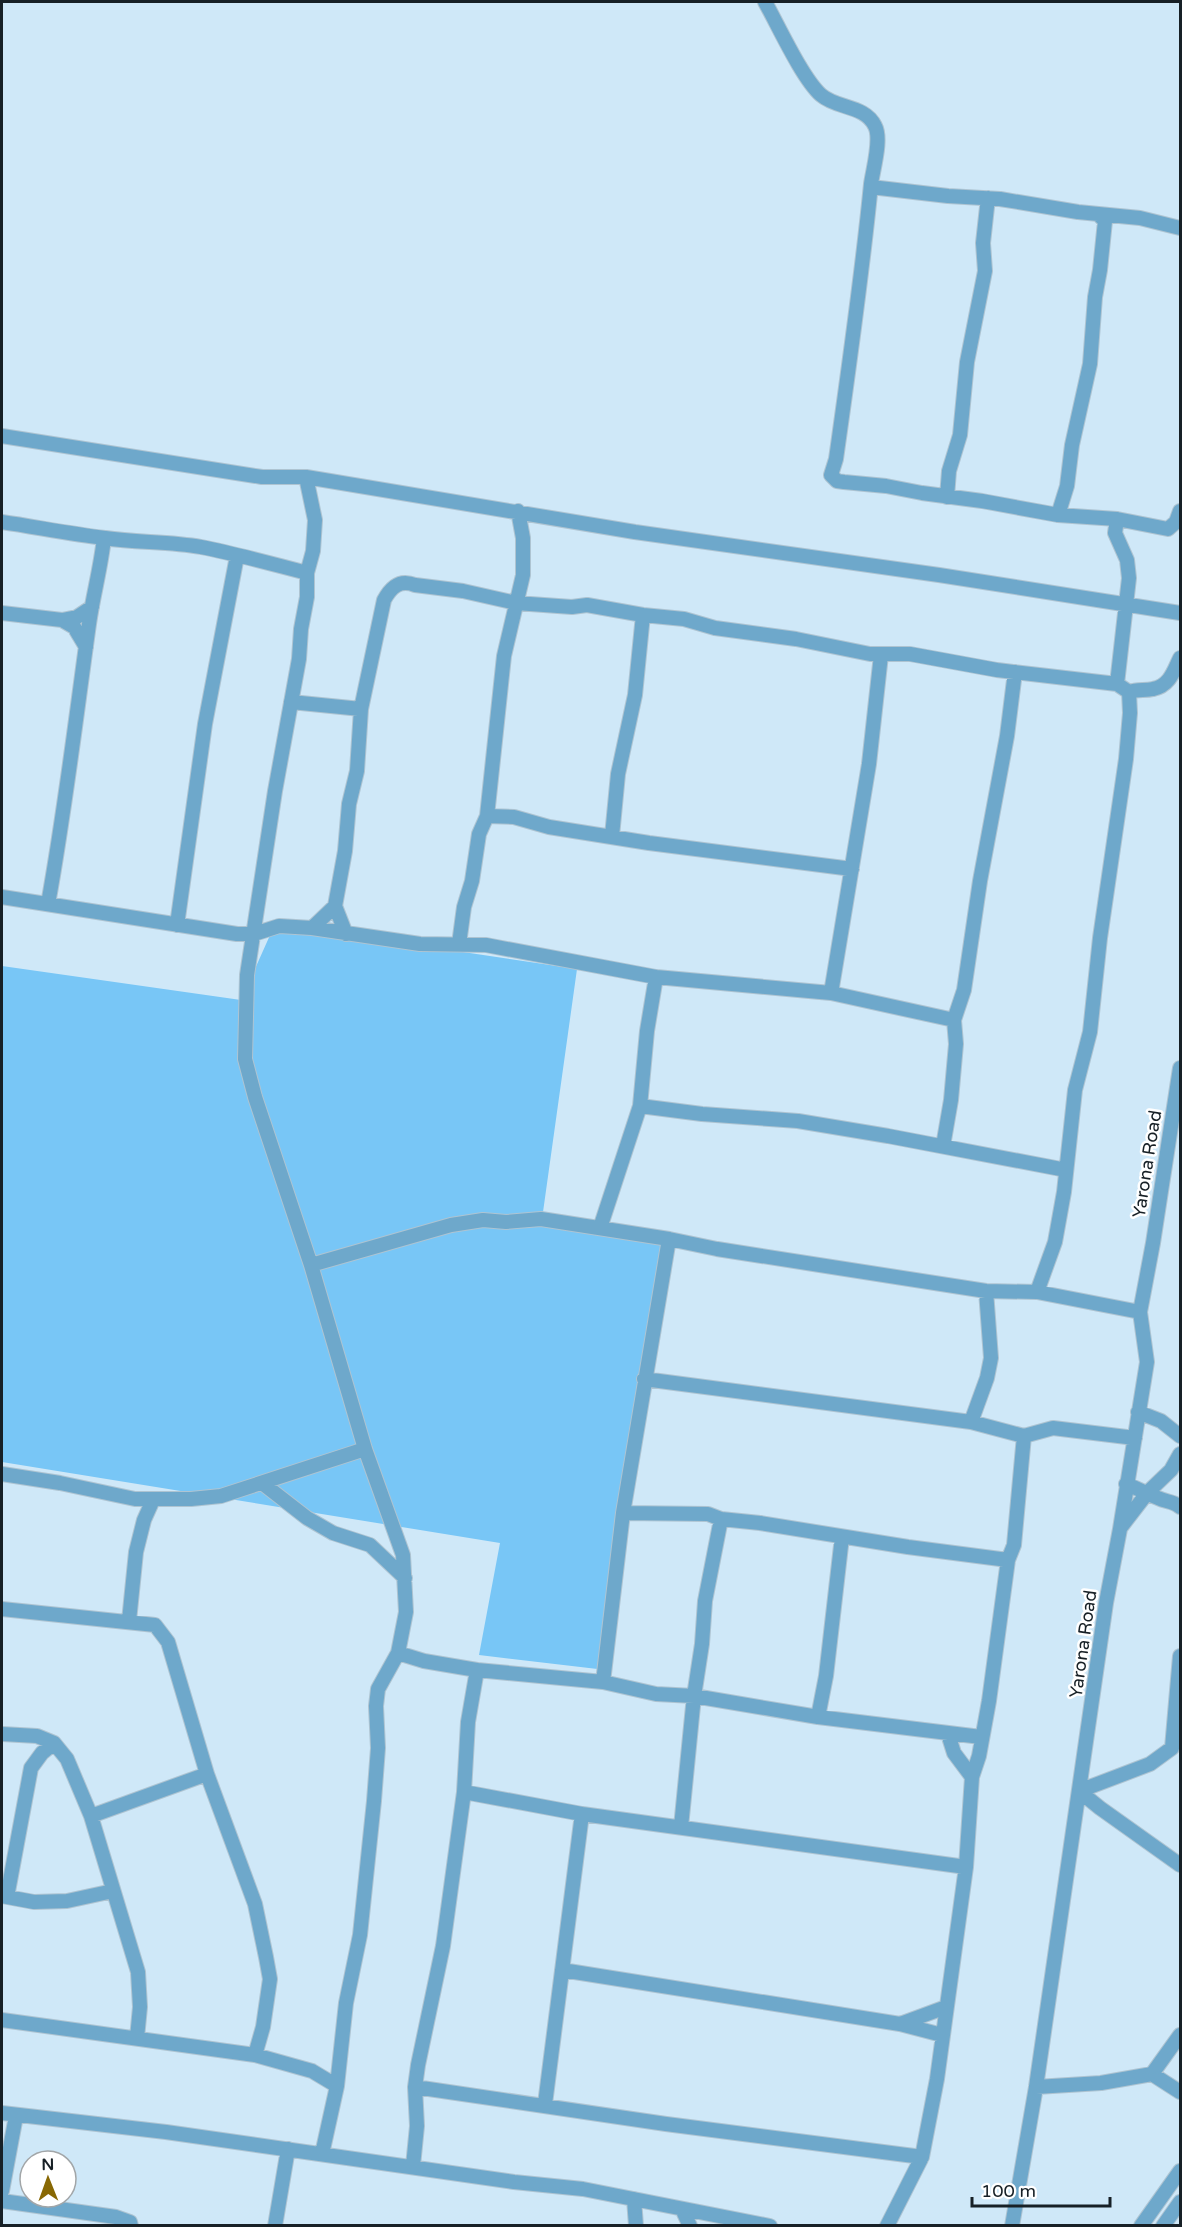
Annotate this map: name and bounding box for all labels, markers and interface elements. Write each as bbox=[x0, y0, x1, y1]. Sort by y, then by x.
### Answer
street label: Yarona Road bbox=[1128, 1109, 1166, 1219]
street label: Yarona Road bbox=[1065, 1589, 1101, 1699]
north arrow bbox=[18, 2149, 78, 2209]
text: N bbox=[41, 2155, 54, 2175]
scale bar bbox=[972, 2170, 1110, 2208]
text: 100 m bbox=[981, 2180, 1036, 2202]

